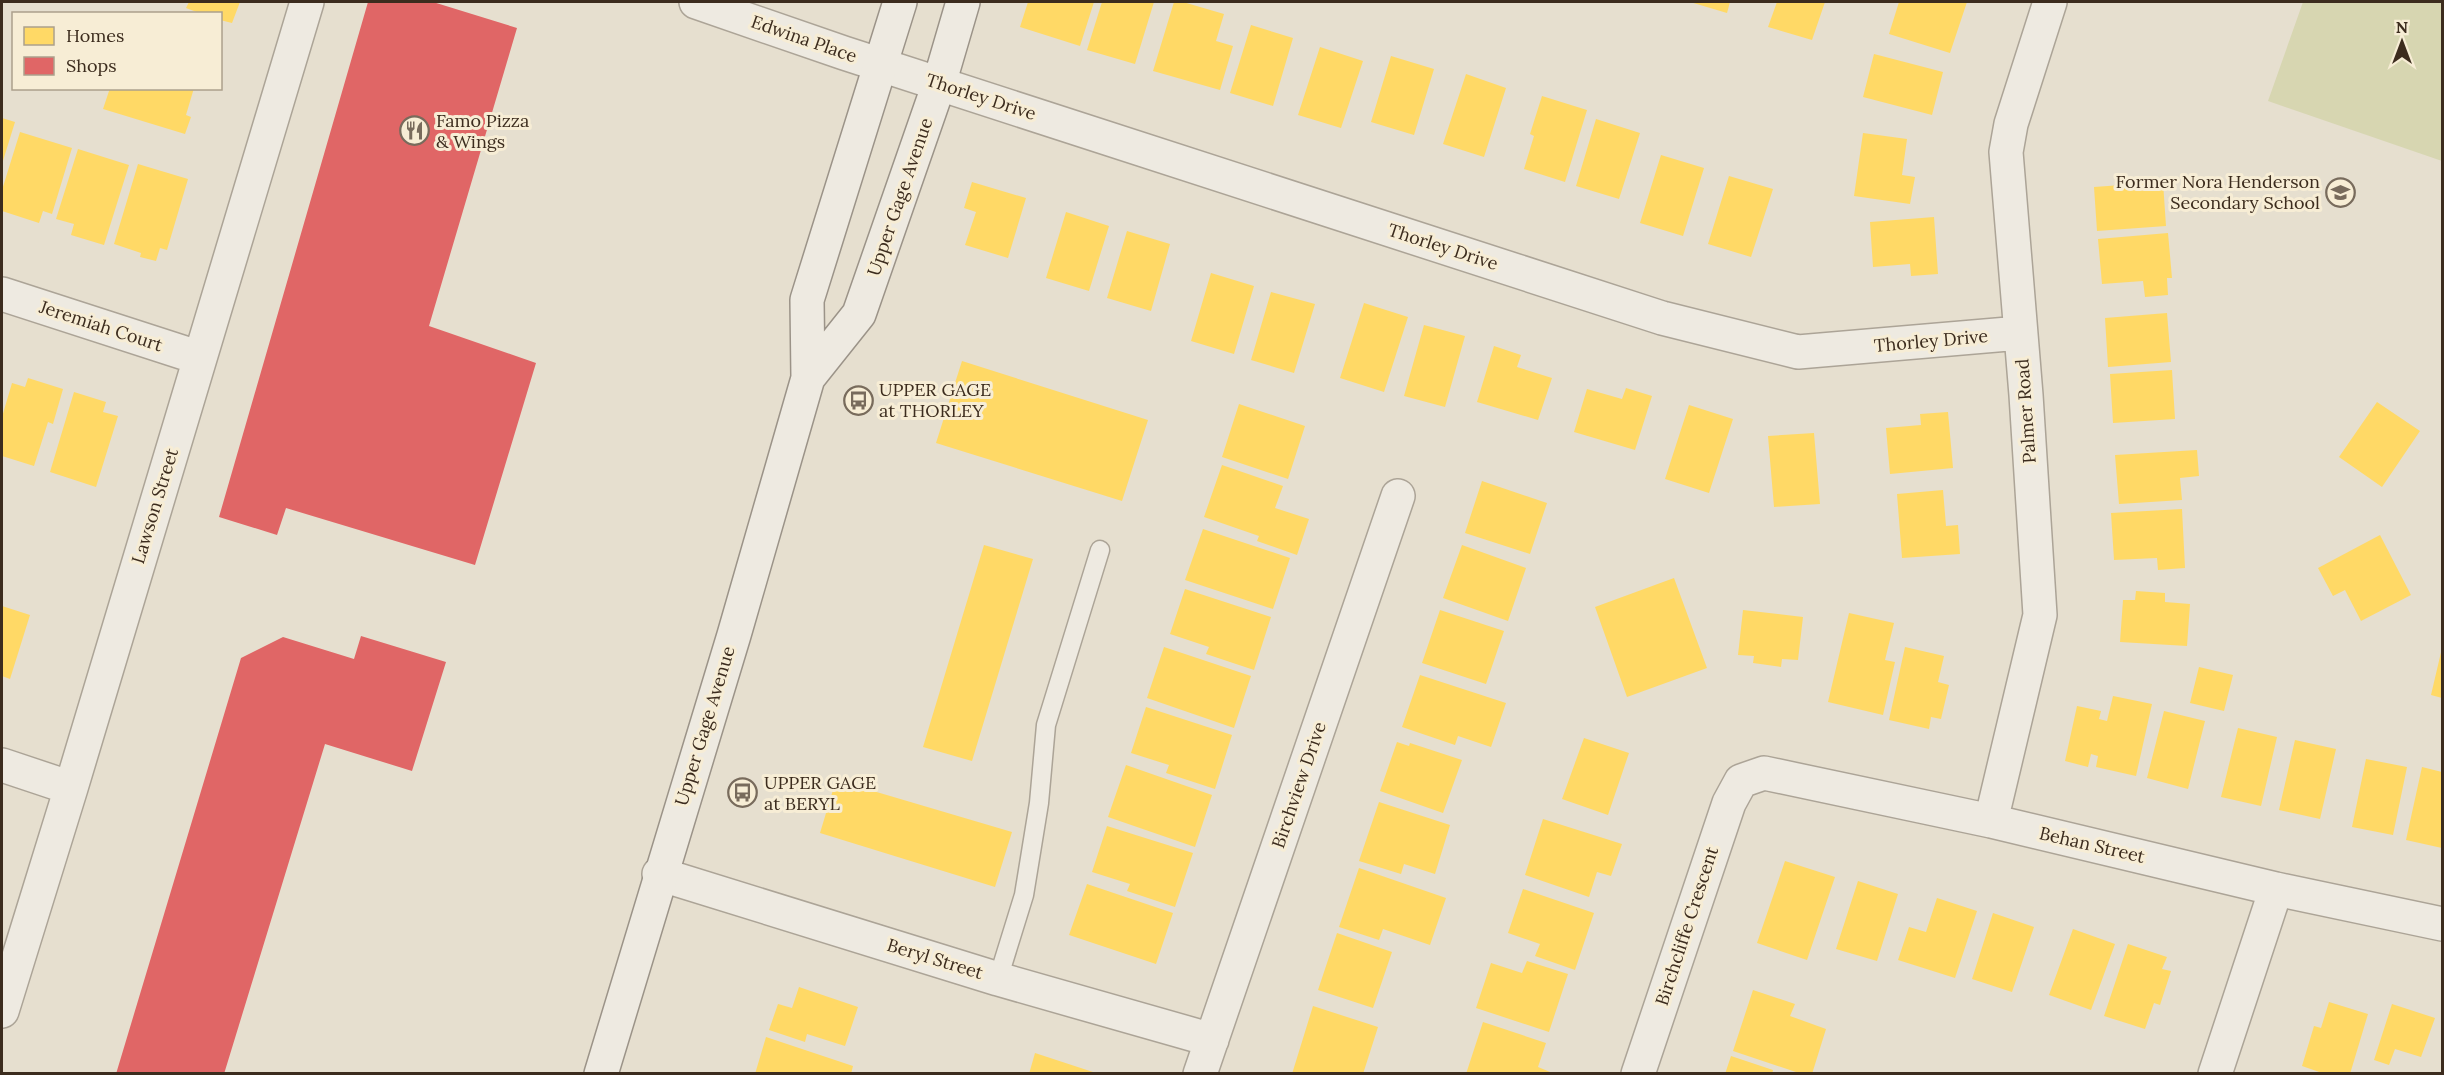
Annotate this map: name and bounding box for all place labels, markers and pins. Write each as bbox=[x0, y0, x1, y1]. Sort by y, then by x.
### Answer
place label: Famo Pizza & Wings bbox=[436, 109, 529, 153]
restaurant icon: Famo Pizza & Wings bbox=[399, 115, 431, 147]
place label: Former Nora Henderson Secondary School bbox=[2116, 170, 2320, 214]
school or university icon: Former Nora Henderson Secondary School bbox=[2325, 176, 2357, 208]
place label: UPPER GAGE at THORLEY bbox=[879, 378, 991, 422]
bus stop icon: UPPER GAGE at THORLEY bbox=[842, 384, 874, 416]
place label: UPPER GAGE at BERYL bbox=[764, 771, 876, 815]
bus stop icon: UPPER GAGE at BERYL bbox=[727, 777, 759, 809]

